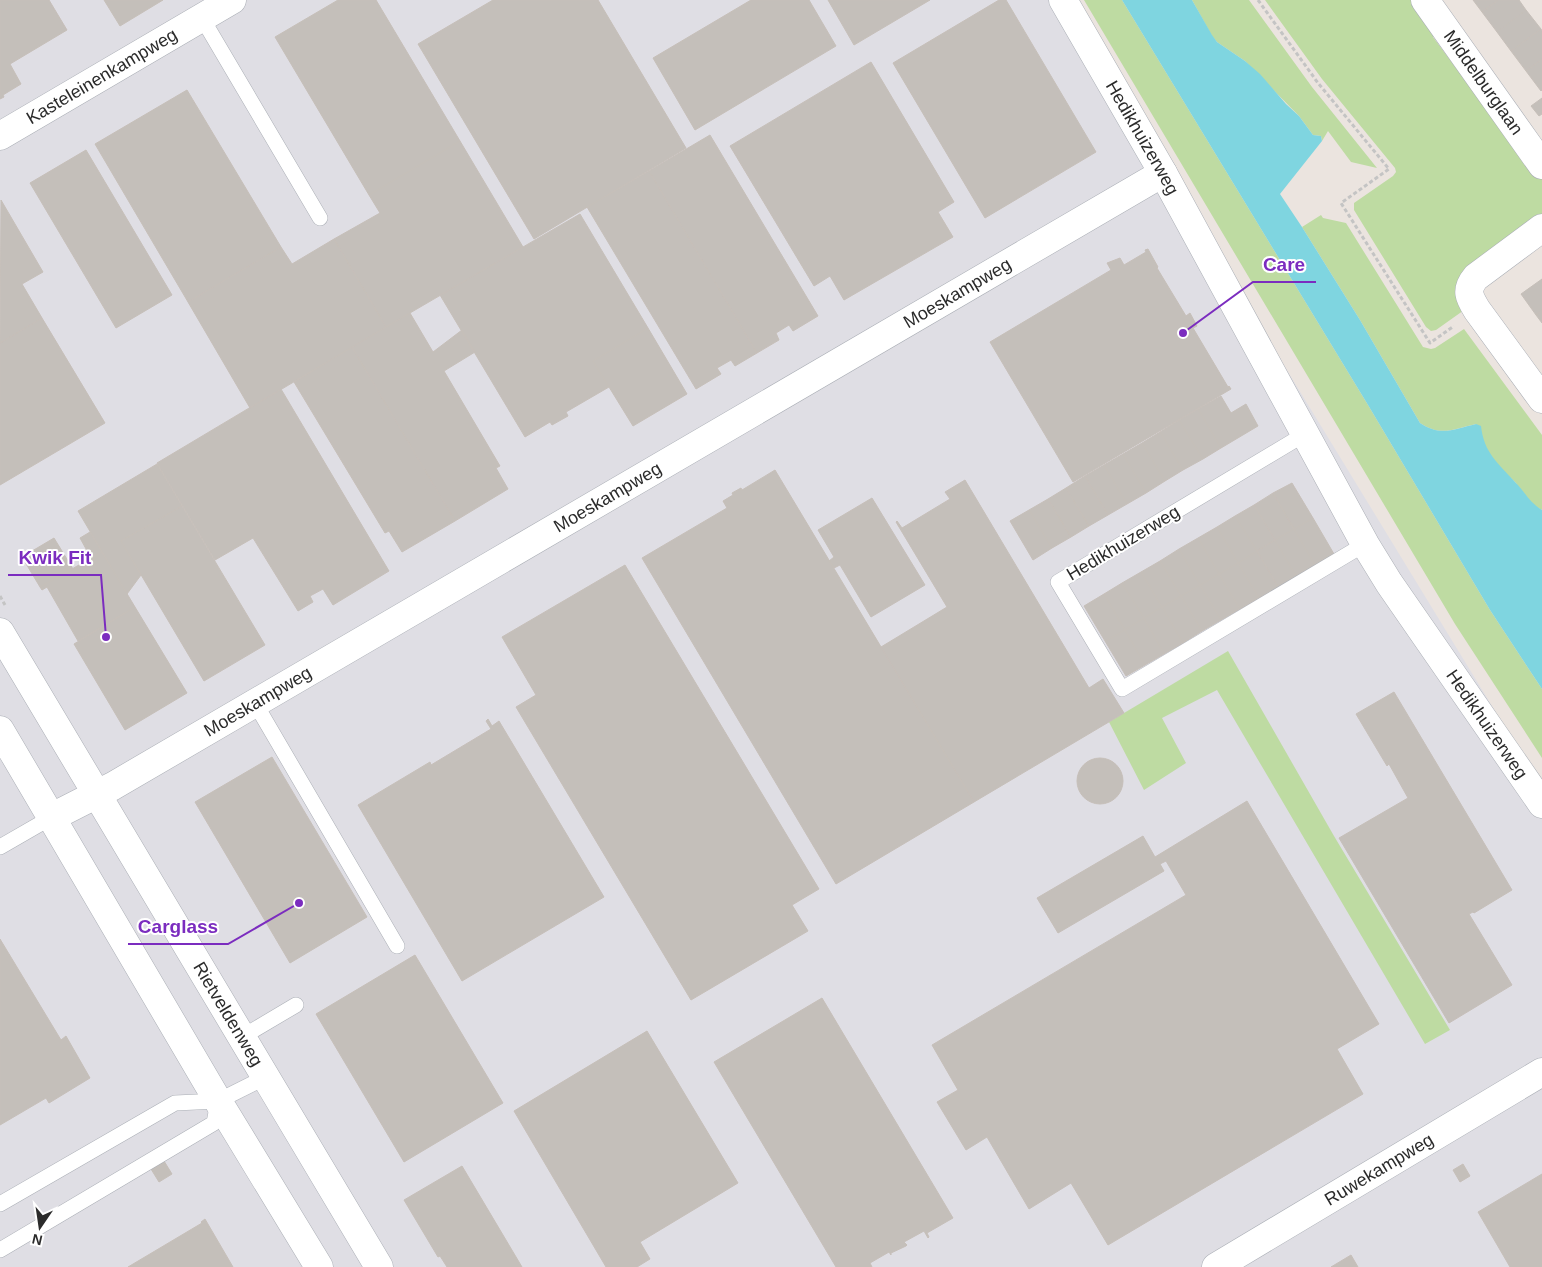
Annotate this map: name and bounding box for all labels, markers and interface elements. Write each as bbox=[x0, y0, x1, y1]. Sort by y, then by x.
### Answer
street label: Kasteleinenkampweg bbox=[23, 24, 181, 128]
street label: Middelburglaan bbox=[1440, 26, 1527, 138]
street label: Hedikhuizerweg bbox=[1102, 77, 1183, 198]
callout: Care bbox=[1253, 248, 1316, 282]
street label: Moeskampweg bbox=[900, 254, 1015, 332]
text: Care bbox=[1263, 254, 1305, 275]
street label: Moeskampweg bbox=[550, 458, 665, 536]
street label: Hedikhuizerweg bbox=[1063, 501, 1183, 585]
callout: Kwik Fit bbox=[8, 541, 101, 575]
text: Kwik Fit bbox=[19, 547, 92, 568]
street label: Moeskampweg bbox=[200, 662, 315, 741]
street label: Hedikhuizerweg bbox=[1442, 666, 1532, 783]
callout: Carglass bbox=[128, 910, 228, 944]
text: Carglass bbox=[138, 916, 218, 937]
street label: Rietveldenweg bbox=[189, 958, 267, 1070]
street label: Ruwekampweg bbox=[1321, 1129, 1437, 1210]
north arrow bbox=[15, 1202, 65, 1252]
text: N bbox=[30, 1231, 44, 1249]

